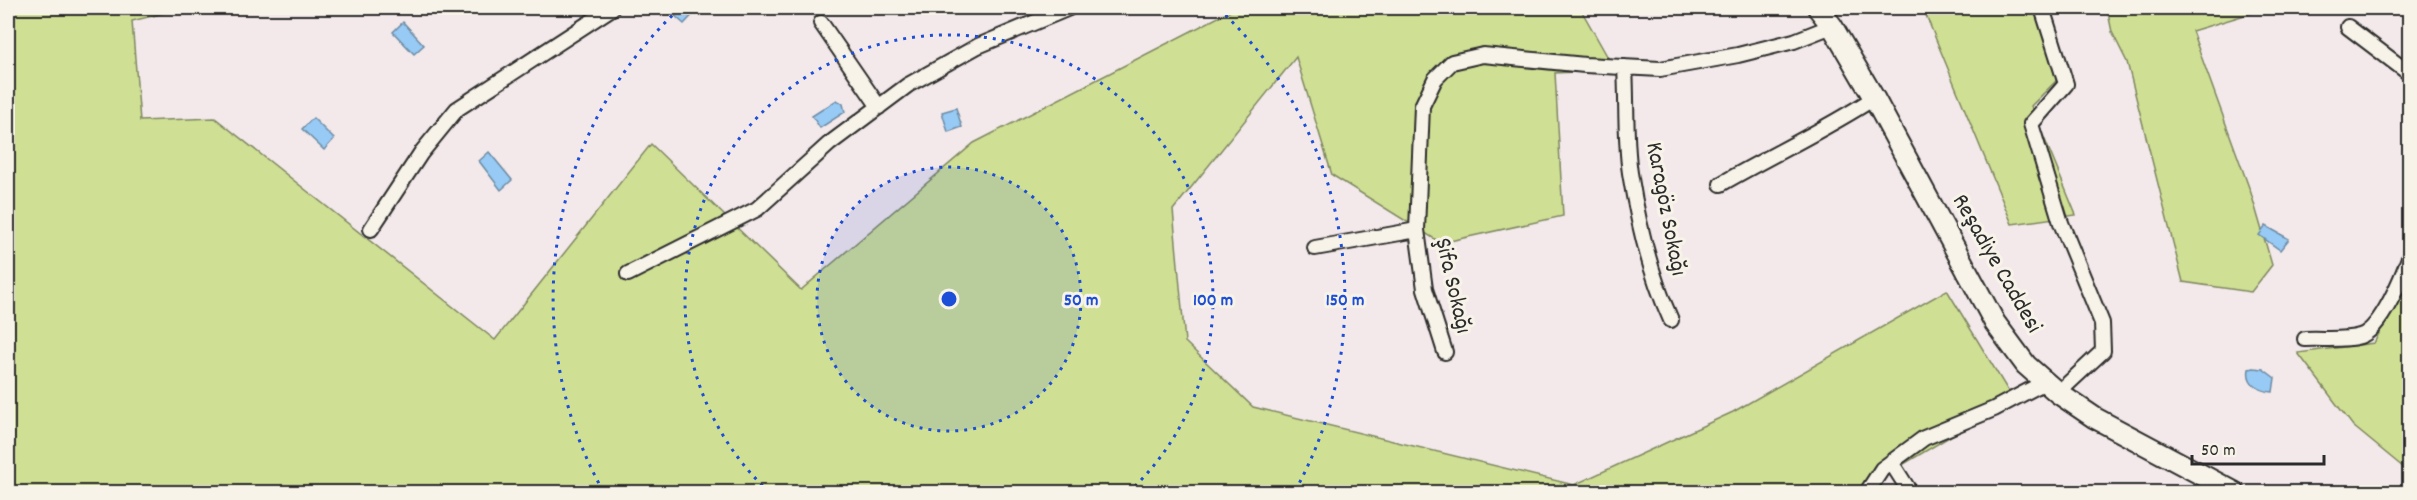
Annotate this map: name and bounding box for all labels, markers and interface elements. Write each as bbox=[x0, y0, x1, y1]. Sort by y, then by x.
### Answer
street label: Karagöz Sokağı bbox=[1635, 139, 1695, 279]
street label: Reşadiye Caddesi bbox=[1942, 188, 2050, 340]
street label: Şifa Sokağı bbox=[1425, 235, 1479, 337]
centre of rings bbox=[939, 289, 959, 309]
text: 50 m bbox=[1064, 289, 1098, 314]
text: 100 m bbox=[1193, 289, 1233, 314]
text: 150 m bbox=[1326, 289, 1364, 314]
scale bar bbox=[2192, 428, 2324, 466]
text: 50 m bbox=[2201, 439, 2236, 464]

